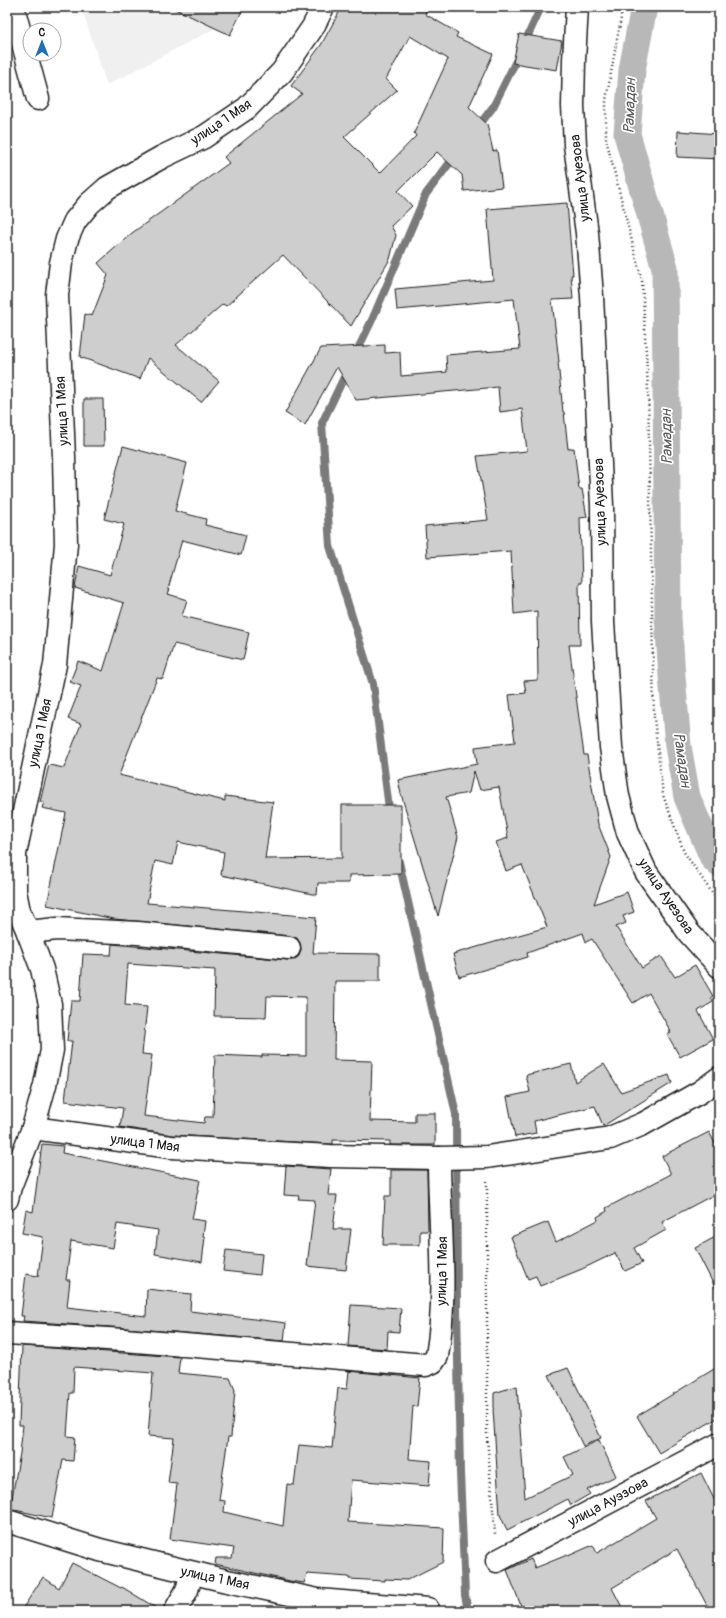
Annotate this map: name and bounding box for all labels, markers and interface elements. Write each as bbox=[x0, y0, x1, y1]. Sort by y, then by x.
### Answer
north arrow bbox=[22, 22, 62, 62]
text: С bbox=[39, 26, 46, 39]
water label: Рамадан bbox=[620, 77, 641, 134]
street label: улица 1 Мая bbox=[187, 95, 255, 149]
street label: улица Ауезова bbox=[566, 134, 594, 223]
street label: улица 1 Мая bbox=[52, 376, 72, 447]
water label: Рамадан bbox=[657, 408, 677, 465]
street label: улица Ауезова bbox=[590, 458, 610, 547]
street label: улица 1 Мая bbox=[24, 697, 56, 770]
water label: Рамадан bbox=[669, 732, 695, 790]
street label: улица Ауезова bbox=[634, 854, 698, 937]
street label: улица 1 Мая bbox=[108, 1130, 181, 1156]
street label: улица 1 Мая bbox=[433, 1236, 451, 1307]
street label: улица Ауэзова bbox=[564, 1474, 651, 1531]
street label: улица 1 Мая bbox=[178, 1562, 251, 1594]

